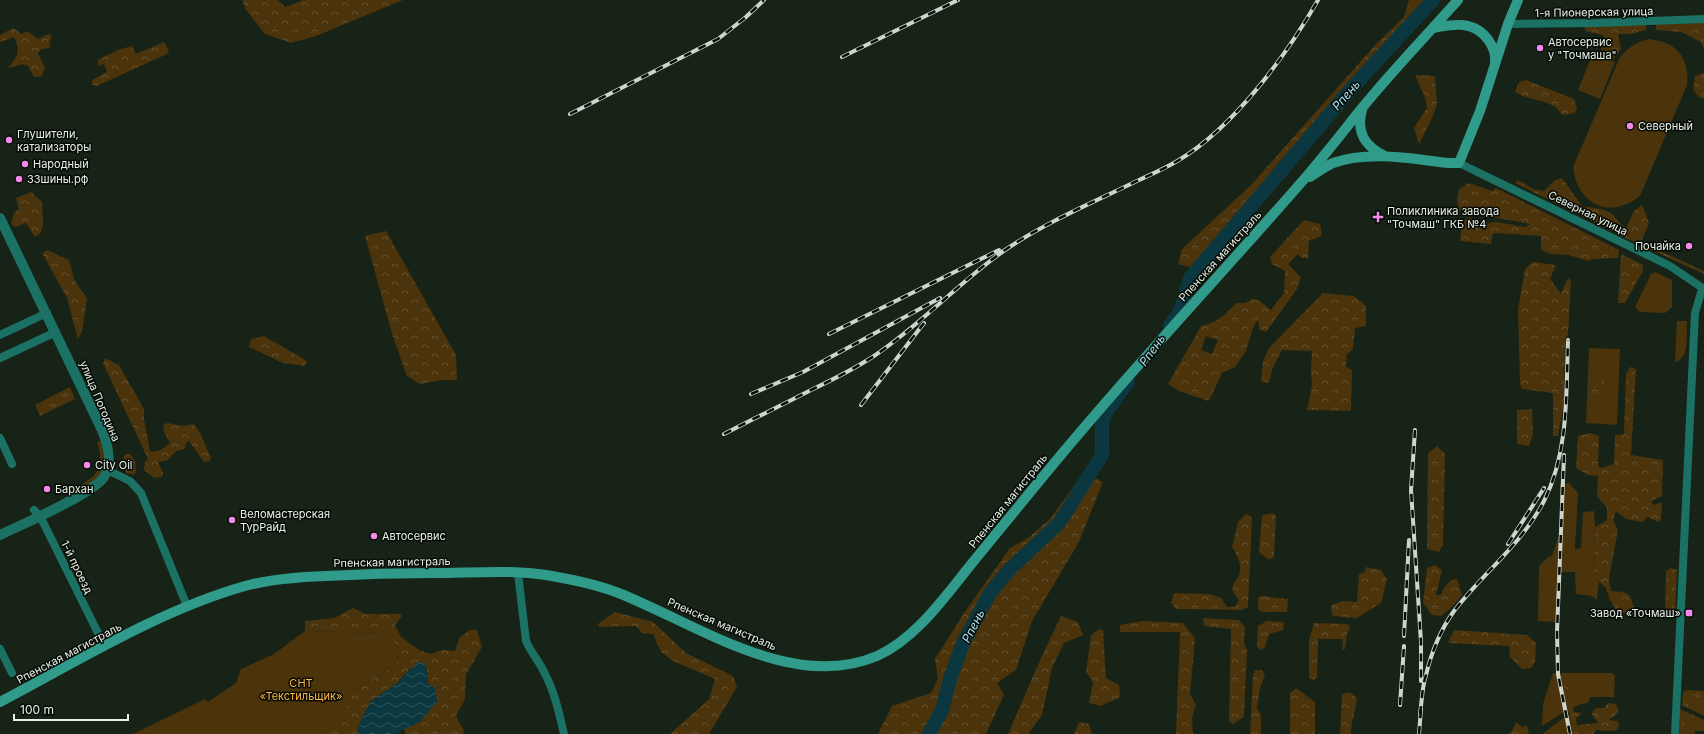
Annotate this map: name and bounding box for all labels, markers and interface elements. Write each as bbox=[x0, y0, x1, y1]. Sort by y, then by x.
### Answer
street label: 1-я Пионерская улица bbox=[1535, 4, 1653, 20]
place label: Автосервис у "Точмаша" bbox=[1548, 35, 1617, 62]
marker: Автосервис у "Точмаша" bbox=[1535, 43, 1545, 53]
water label: Рпень bbox=[1329, 76, 1363, 113]
place label: Северный bbox=[1638, 119, 1693, 133]
marker: Северный bbox=[1625, 121, 1635, 131]
place label: Глушители, катализаторы bbox=[17, 127, 91, 154]
marker: Глушители, катализаторы bbox=[4, 135, 14, 145]
place label: Народный bbox=[33, 157, 89, 171]
marker: Народный bbox=[20, 159, 30, 169]
place label: 33шины.рф bbox=[27, 172, 89, 186]
marker: 33шины.рф bbox=[14, 174, 24, 184]
street label: Северная улица bbox=[1546, 188, 1630, 238]
place label: Поликлиника завода "Точмаш" ГКБ №4 bbox=[1387, 204, 1499, 231]
street label: Рпенская магистраль bbox=[1176, 208, 1264, 304]
marker: Поликлиника завода "Точмаш" ГКБ №4 bbox=[1372, 211, 1384, 223]
place label: Почайка bbox=[1635, 239, 1681, 253]
marker: Почайка bbox=[1684, 241, 1694, 251]
water label: Рпень bbox=[1136, 331, 1169, 369]
street label: улица Погодина bbox=[77, 358, 123, 444]
street label: Рпенская магистраль bbox=[966, 451, 1050, 551]
place label: City Oil bbox=[95, 458, 133, 472]
marker: City Oil bbox=[82, 460, 92, 470]
place label: Бархан bbox=[55, 482, 93, 496]
marker: Бархан bbox=[42, 484, 52, 494]
place label: Веломастерская ТурРайд bbox=[240, 507, 330, 534]
marker: Веломастерская ТурРайд bbox=[227, 515, 237, 525]
place label: Автосервис bbox=[382, 529, 446, 543]
marker: Автосервис bbox=[369, 531, 379, 541]
street label: 1-й проезд bbox=[58, 538, 96, 596]
street label: Рпенская магистраль bbox=[333, 554, 451, 570]
street label: Рпенская магистраль bbox=[665, 595, 779, 653]
place label: Завод «Точмаш» bbox=[1590, 606, 1681, 620]
water label: Рпень bbox=[958, 607, 988, 645]
marker: Завод «Точмаш» bbox=[1684, 608, 1694, 618]
street label: Рпенская магистраль bbox=[14, 619, 124, 687]
park label: СНТ «Текстильщик» bbox=[260, 676, 342, 703]
scale bar bbox=[14, 696, 128, 722]
text: 100 m bbox=[20, 702, 54, 717]

